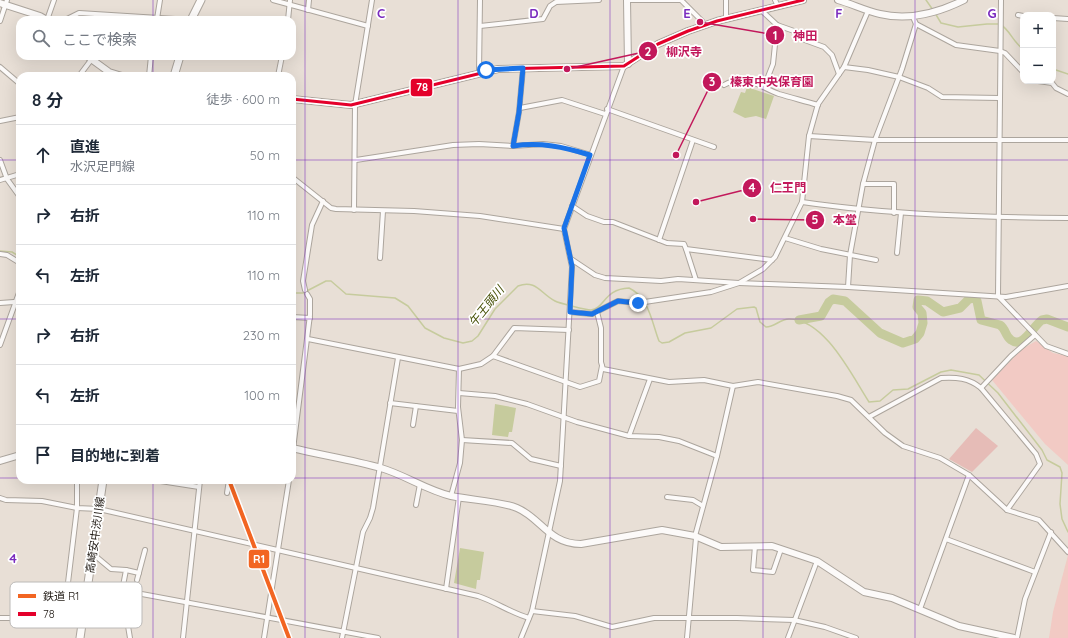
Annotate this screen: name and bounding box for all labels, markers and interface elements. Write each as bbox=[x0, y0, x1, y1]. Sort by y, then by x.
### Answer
text: C bbox=[377, 5, 385, 21]
text: D bbox=[529, 5, 539, 21]
text: E bbox=[683, 5, 691, 21]
text: F bbox=[835, 5, 843, 21]
text: G bbox=[987, 5, 997, 21]
map controls bbox=[1020, 12, 1056, 84]
button: + bbox=[1020, 12, 1056, 48]
search box bbox=[16, 16, 296, 60]
callout: 神田 bbox=[765, 23, 825, 47]
icon: search bbox=[30, 27, 52, 49]
text: 1 bbox=[773, 28, 777, 43]
text: 神田 bbox=[793, 28, 817, 43]
text: ここで検索 bbox=[62, 30, 137, 49]
callout: 柳沢寺 bbox=[638, 39, 710, 63]
text: 2 bbox=[645, 44, 652, 59]
text: 柳沢寺 bbox=[666, 44, 702, 59]
button: − bbox=[1020, 48, 1056, 84]
route start bbox=[477, 61, 495, 79]
callout: 榛東中央保育園 bbox=[702, 70, 822, 94]
text: 3 bbox=[709, 74, 715, 89]
text: 榛東中央保育園 bbox=[730, 74, 814, 89]
line badge: 78 bbox=[410, 78, 433, 97]
text: 78 bbox=[416, 80, 428, 94]
text: 8 分 bbox=[32, 89, 63, 110]
text: 徒歩 · 600 m bbox=[206, 91, 280, 107]
text: 直進 bbox=[70, 137, 100, 156]
icon: ahead bbox=[32, 144, 54, 166]
text: 50 m bbox=[250, 147, 280, 163]
text: 水沢足門線 bbox=[70, 158, 135, 174]
callout: 仁王門 bbox=[742, 176, 814, 200]
text: 4 bbox=[748, 180, 756, 195]
text: 仁王門 bbox=[770, 180, 806, 195]
icon: right bbox=[32, 204, 54, 226]
text: 右折 bbox=[70, 206, 100, 225]
text: 110 m bbox=[247, 207, 280, 223]
callout: 本堂 bbox=[805, 208, 865, 232]
text: 5 bbox=[812, 212, 819, 227]
text: 本堂 bbox=[833, 212, 857, 227]
icon: left bbox=[32, 264, 54, 286]
text: 左折 bbox=[70, 266, 100, 285]
text: 110 m bbox=[247, 267, 280, 283]
water label: 午王頭川 bbox=[465, 281, 508, 329]
route end bbox=[629, 294, 647, 312]
icon: right bbox=[32, 324, 54, 346]
text: 右折 bbox=[70, 326, 100, 345]
text: 230 m bbox=[243, 327, 280, 343]
icon: left bbox=[32, 384, 54, 406]
text: 左折 bbox=[70, 386, 100, 405]
text: 100 m bbox=[244, 387, 280, 403]
icon: arrive bbox=[32, 444, 54, 466]
text: 目的地に到着 bbox=[70, 446, 160, 465]
street label: 高崎安中渋川線 bbox=[83, 496, 107, 574]
line badge: R1 bbox=[248, 549, 270, 569]
text: 4 bbox=[9, 550, 17, 566]
text: R1 bbox=[253, 552, 265, 566]
legend bbox=[10, 582, 142, 628]
text: 鉄道 R1 bbox=[43, 589, 79, 603]
text: 78 bbox=[43, 607, 55, 621]

